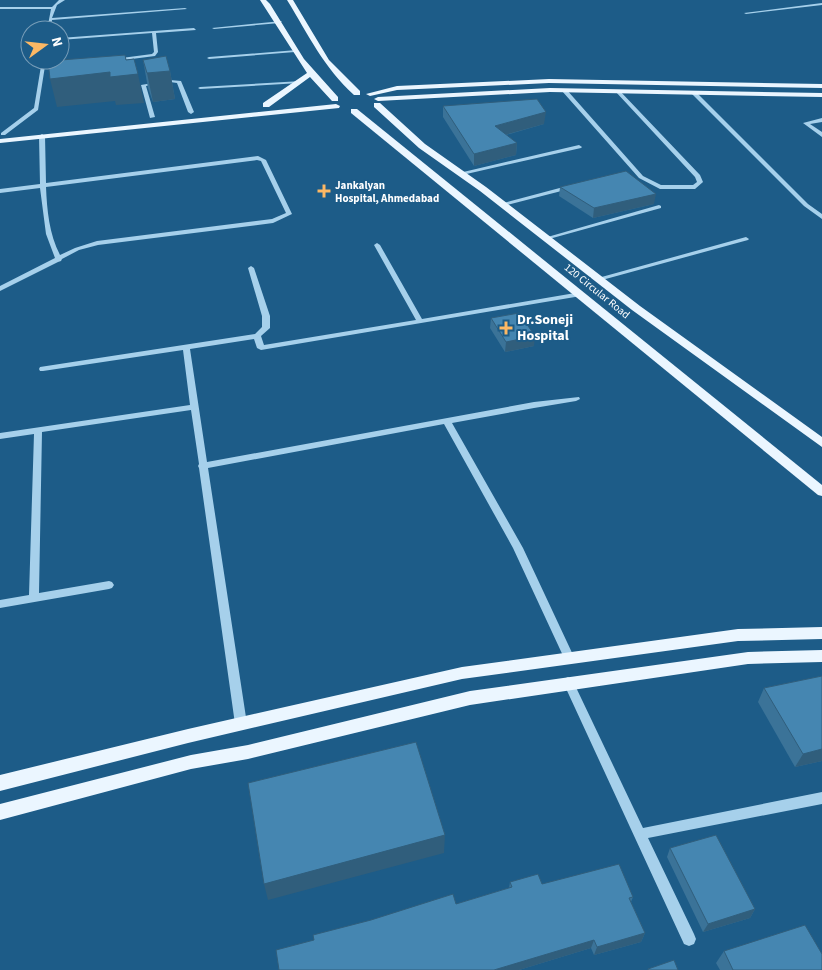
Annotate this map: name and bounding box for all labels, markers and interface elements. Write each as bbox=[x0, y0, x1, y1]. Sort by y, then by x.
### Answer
north arrow bbox=[20, 20, 70, 70]
text: N bbox=[46, 35, 67, 49]
place label: Jankalyan Hospital, Ahmedabad bbox=[335, 178, 439, 206]
marker: Jankalyan Hospital, Ahmedabad bbox=[317, 184, 331, 198]
street label: 120 Circular Road bbox=[561, 260, 633, 322]
place label: Dr.Soneji Hospital bbox=[517, 310, 573, 346]
marker: Dr.Soneji Hospital bbox=[499, 321, 513, 335]

